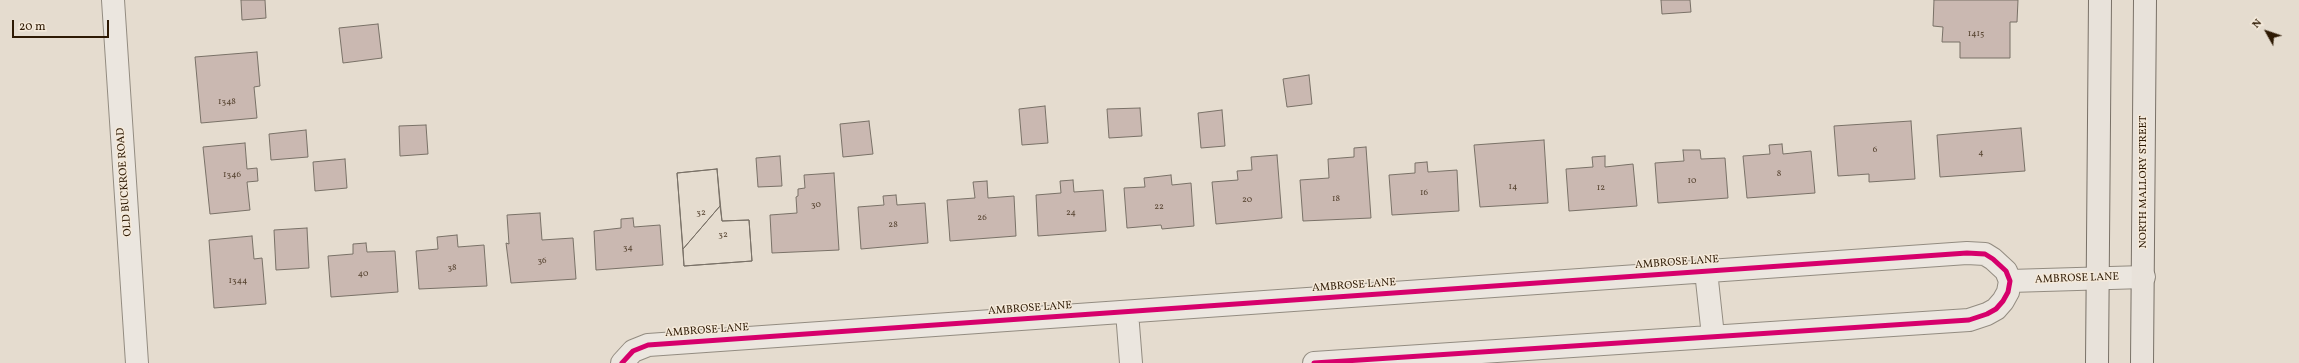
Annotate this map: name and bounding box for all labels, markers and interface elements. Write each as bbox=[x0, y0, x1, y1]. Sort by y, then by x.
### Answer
scale bar bbox=[14, 12, 111, 38]
north arrow bbox=[2247, 12, 2287, 52]
text: N bbox=[2249, 16, 2266, 32]
text: 20 m bbox=[19, 19, 46, 35]
house number: 1415 bbox=[1968, 29, 1984, 39]
house number: 1348 bbox=[218, 97, 236, 107]
street label: NORTH MALLORY STREET bbox=[2137, 116, 2151, 248]
street label: OLD BUCKROE ROAD bbox=[115, 127, 135, 237]
house number: 6 bbox=[1873, 145, 1877, 155]
house number: 4 bbox=[1978, 148, 1984, 158]
house number: 8 bbox=[1777, 169, 1781, 179]
house number: 1346 bbox=[223, 170, 241, 180]
house number: 10 bbox=[1688, 176, 1696, 186]
house number: 14 bbox=[1509, 182, 1517, 192]
house number: 12 bbox=[1597, 183, 1605, 193]
house number: 16 bbox=[1420, 188, 1428, 198]
house number: 18 bbox=[1332, 194, 1340, 204]
house number: 20 bbox=[1242, 195, 1252, 205]
house number: 30 bbox=[811, 200, 821, 210]
house number: 22 bbox=[1154, 202, 1164, 212]
house number: 32 bbox=[696, 208, 706, 218]
house number: 24 bbox=[1066, 208, 1076, 218]
house number: 26 bbox=[977, 213, 987, 223]
house number: 28 bbox=[888, 220, 898, 230]
house number: 32 bbox=[718, 230, 728, 240]
house number: 34 bbox=[623, 243, 633, 253]
street label: AMBROSE LANE bbox=[1635, 253, 1719, 273]
house number: 36 bbox=[537, 256, 547, 266]
house number: 38 bbox=[447, 263, 457, 273]
house number: 40 bbox=[358, 269, 368, 279]
street label: AMBROSE LANE bbox=[2035, 271, 2119, 287]
house number: 1344 bbox=[229, 276, 247, 286]
street label: AMBROSE LANE bbox=[1312, 276, 1396, 296]
street label: AMBROSE LANE bbox=[988, 299, 1072, 319]
street label: AMBROSE LANE bbox=[665, 321, 749, 341]

